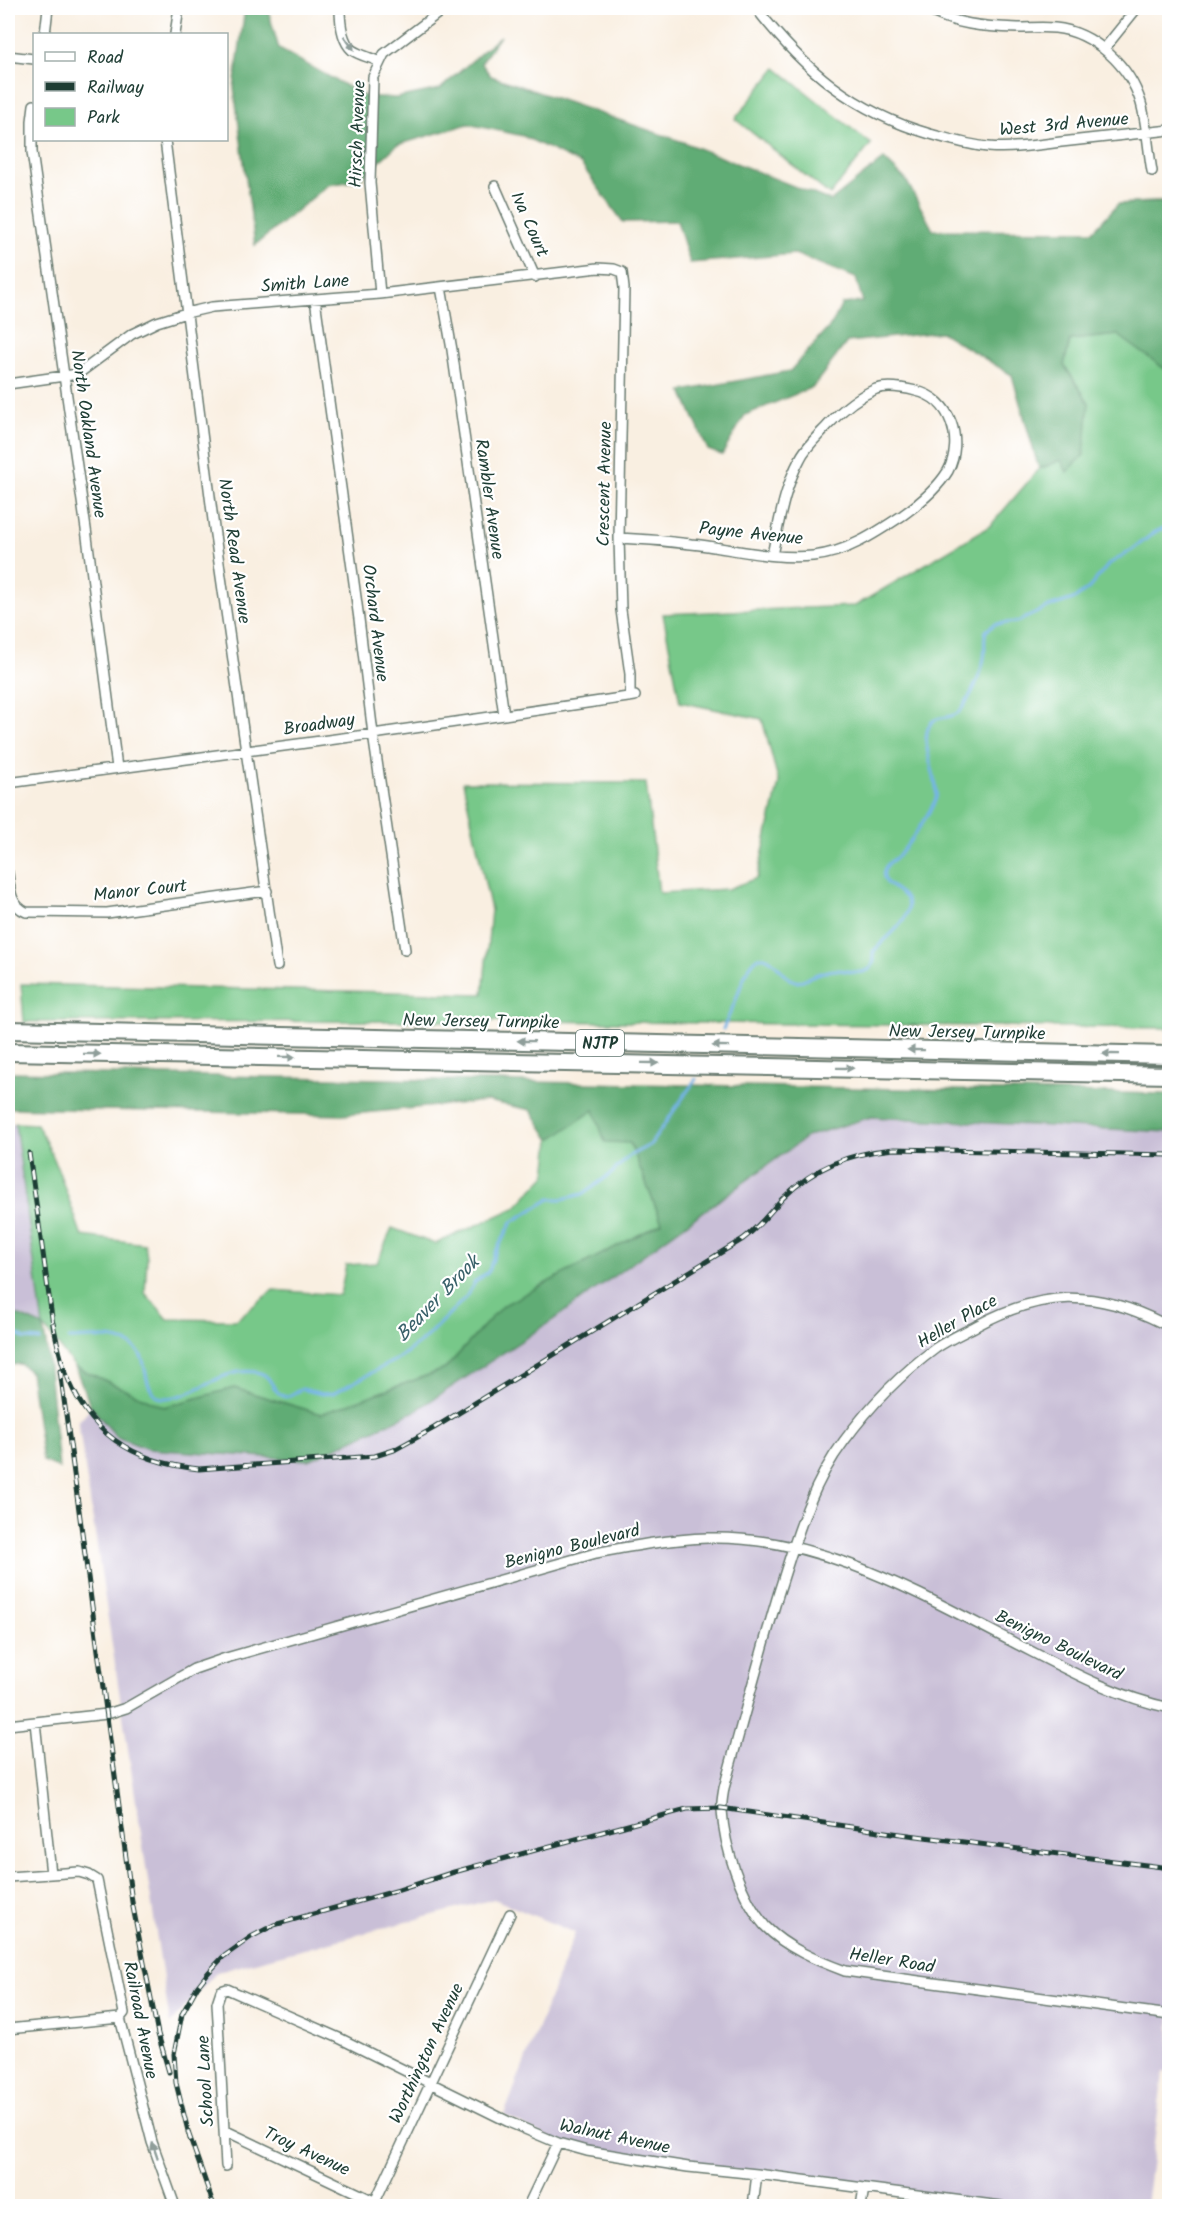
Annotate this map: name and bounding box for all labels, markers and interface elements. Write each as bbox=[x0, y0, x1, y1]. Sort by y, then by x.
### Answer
legend bbox=[33, 33, 228, 141]
one-way arrow bbox=[343, 35, 355, 51]
text: Road bbox=[87, 44, 124, 73]
text: Railway bbox=[87, 74, 144, 103]
street label: Hirsch Avenue bbox=[342, 80, 375, 188]
text: Park bbox=[87, 104, 120, 133]
street label: West 3rd Avenue bbox=[998, 105, 1130, 146]
street label: Iva Court bbox=[501, 187, 556, 263]
street label: Smith Lane bbox=[260, 267, 350, 302]
street label: North Oakland Avenue bbox=[61, 348, 114, 520]
street label: Crescent Avenue bbox=[590, 421, 621, 547]
street label: Rambler Avenue bbox=[466, 437, 511, 561]
street label: North Read Avenue bbox=[209, 477, 258, 626]
street label: Payne Avenue bbox=[697, 515, 804, 554]
street label: Orchard Avenue bbox=[353, 563, 396, 684]
street label: Broadway bbox=[282, 706, 357, 745]
street label: Manor Court bbox=[92, 872, 189, 911]
street label: New Jersey Turnpike bbox=[402, 1007, 560, 1038]
street label: New Jersey Turnpike bbox=[888, 1018, 1046, 1049]
road number: NJTP bbox=[576, 1030, 624, 1056]
one-way arrow bbox=[517, 1037, 536, 1046]
one-way arrow bbox=[712, 1041, 731, 1051]
one-way arrow bbox=[907, 1045, 926, 1055]
one-way arrow bbox=[83, 1049, 102, 1058]
one-way arrow bbox=[1102, 1049, 1121, 1059]
one-way arrow bbox=[278, 1052, 297, 1062]
one-way arrow bbox=[641, 1059, 660, 1068]
one-way arrow bbox=[836, 1063, 855, 1072]
water label: Beaver Brook bbox=[389, 1247, 490, 1350]
street label: Heller Place bbox=[912, 1287, 1004, 1357]
street label: Benigno Boulevard bbox=[502, 1516, 644, 1578]
street label: Benigno Boulevard bbox=[990, 1603, 1128, 1690]
street label: Heller Road bbox=[847, 1940, 938, 1983]
street label: Railroad Avenue bbox=[114, 1959, 165, 2082]
street label: Worthington Avenue bbox=[382, 1979, 473, 2129]
street label: School Lane bbox=[190, 2035, 223, 2127]
street label: Walnut Avenue bbox=[557, 2112, 673, 2163]
street label: Troy Avenue bbox=[258, 2120, 354, 2185]
one-way arrow bbox=[150, 2142, 160, 2160]

